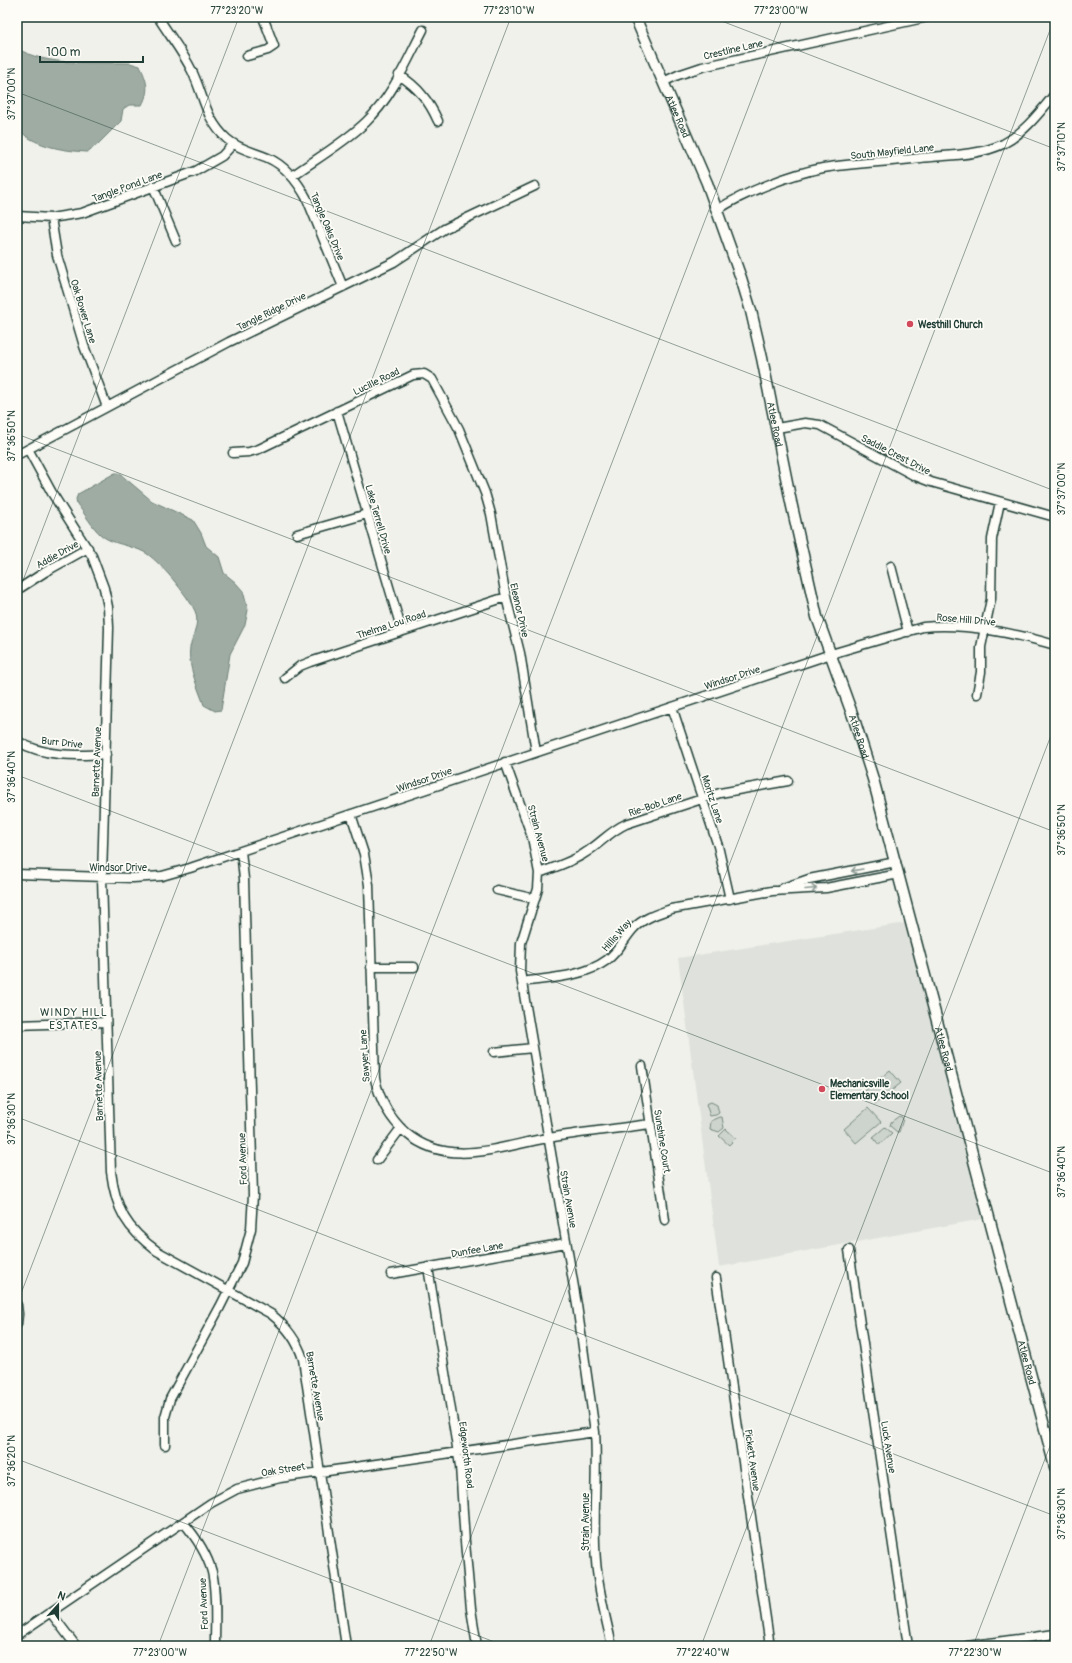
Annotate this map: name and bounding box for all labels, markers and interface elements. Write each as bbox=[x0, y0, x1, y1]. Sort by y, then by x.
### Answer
text: 77°23'20"W bbox=[211, 5, 264, 17]
text: 77°23'10"W bbox=[483, 5, 535, 17]
text: 77°23'00"W bbox=[754, 5, 808, 17]
street label: Crestline Lane bbox=[702, 37, 764, 63]
scale bar bbox=[40, 38, 143, 64]
text: 100 m bbox=[46, 45, 81, 60]
text: 37°37'00"N bbox=[6, 67, 18, 120]
street label: Atlee Road bbox=[662, 93, 692, 140]
text: 37°37'10"N bbox=[1056, 122, 1068, 172]
street label: South Mayfield Lane bbox=[850, 142, 935, 162]
street label: Tangle Pond Lane bbox=[91, 169, 164, 205]
street label: Tangle Oaks Drive bbox=[307, 191, 347, 262]
street label: Oak Bower Lane bbox=[68, 278, 98, 345]
street label: Tangle Ridge Drive bbox=[235, 290, 308, 334]
marker: Westhill Church bbox=[905, 319, 915, 329]
place label: Westhill Church bbox=[918, 319, 983, 331]
street label: Lucille Road bbox=[351, 365, 402, 398]
street label: Atlee Road bbox=[764, 401, 785, 448]
text: 37°36'50"N bbox=[6, 410, 18, 462]
street label: Saddle Crest Drive bbox=[859, 432, 932, 478]
text: 37°37'00"N bbox=[1056, 462, 1068, 515]
street label: Lake Terrell Drive bbox=[362, 483, 394, 555]
street label: Addie Drive bbox=[34, 538, 81, 571]
street label: Eleanor Drive bbox=[507, 582, 531, 639]
street label: Thelma Lou Road bbox=[355, 608, 428, 642]
street label: Rose Hill Drive bbox=[936, 611, 996, 629]
street label: Windsor Drive bbox=[703, 663, 762, 693]
street label: Atlee Road bbox=[846, 713, 871, 760]
street label: Barnette Avenue bbox=[90, 727, 104, 797]
street label: Burr Drive bbox=[41, 735, 83, 751]
text: 37°36'40"N bbox=[6, 751, 18, 803]
street label: Windsor Drive bbox=[395, 765, 454, 795]
street label: Moritz Lane bbox=[699, 774, 725, 825]
street label: Rie-Bob Lane bbox=[627, 790, 684, 820]
street label: Strain Avenue bbox=[525, 804, 551, 863]
text: 37°36'50"N bbox=[1056, 804, 1068, 856]
street label: Windsor Drive bbox=[89, 862, 147, 874]
one-way arrow bbox=[851, 866, 864, 874]
one-way arrow bbox=[804, 886, 817, 893]
street label: Hillis Way bbox=[600, 917, 634, 954]
district label: WINDY HILL ESTATES bbox=[40, 1006, 108, 1032]
street label: Atlee Road bbox=[932, 1026, 955, 1073]
street label: Sawyer Lane bbox=[357, 1029, 373, 1083]
street label: Barnette Avenue bbox=[92, 1051, 106, 1121]
place label: Mechanicsville Elementary School bbox=[830, 1078, 909, 1102]
marker: Mechanicsville Elementary School bbox=[817, 1084, 827, 1094]
text: 37°36'30"N bbox=[6, 1093, 18, 1145]
street label: Sunshine Court bbox=[651, 1109, 673, 1175]
street label: Ford Avenue bbox=[236, 1133, 250, 1185]
text: 37°36'40"N bbox=[1056, 1146, 1068, 1198]
street label: Strain Avenue bbox=[557, 1169, 579, 1229]
street label: Dunfee Lane bbox=[450, 1239, 504, 1260]
street label: Atlee Road bbox=[1015, 1339, 1038, 1386]
street label: Barnette Avenue bbox=[303, 1350, 327, 1422]
street label: Luck Avenue bbox=[878, 1420, 898, 1474]
street label: Edgeworth Road bbox=[456, 1421, 476, 1489]
street label: Pickett Avenue bbox=[742, 1428, 762, 1492]
text: 37°36'20"N bbox=[6, 1435, 18, 1487]
street label: Oak Street bbox=[260, 1460, 307, 1479]
text: 37°36'30"N bbox=[1056, 1488, 1068, 1540]
street label: Strain Avenue bbox=[580, 1493, 592, 1551]
street label: Ford Avenue bbox=[197, 1578, 211, 1630]
north arrow bbox=[38, 1585, 78, 1625]
text: N bbox=[56, 1589, 68, 1604]
text: 77°23'00"W bbox=[133, 1647, 187, 1659]
text: 77°22'50"W bbox=[405, 1647, 458, 1659]
text: 77°22'40"W bbox=[676, 1647, 730, 1659]
text: 77°22'30"W bbox=[948, 1647, 1002, 1659]

